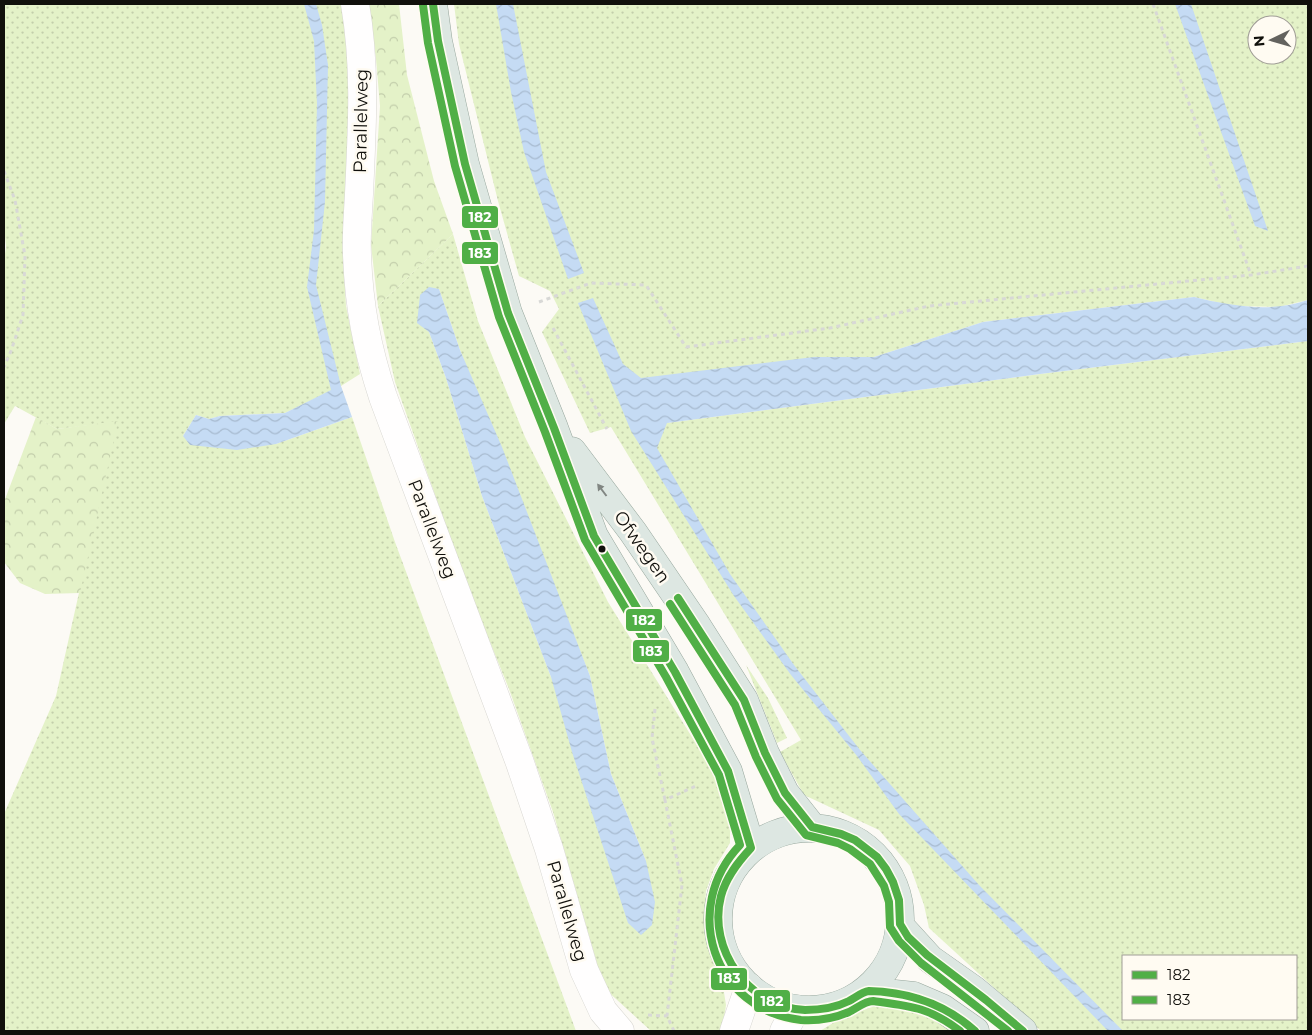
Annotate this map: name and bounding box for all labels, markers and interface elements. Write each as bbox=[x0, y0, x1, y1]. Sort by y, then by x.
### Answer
north arrow bbox=[1247, 15, 1297, 65]
text: N bbox=[1250, 35, 1269, 48]
street label: Parallelweg bbox=[349, 69, 373, 173]
line badge: 182 bbox=[461, 205, 499, 229]
text: 182 bbox=[469, 208, 492, 226]
line badge: 183 bbox=[461, 241, 499, 265]
text: 183 bbox=[468, 244, 492, 262]
street label: Parallelweg bbox=[403, 476, 461, 582]
one-way arrow bbox=[596, 484, 607, 497]
street label: Ofwegen bbox=[609, 507, 675, 587]
unlabelled marker bbox=[597, 544, 607, 554]
line badge: 182 bbox=[625, 608, 663, 632]
text: 182 bbox=[633, 611, 656, 629]
line badge: 183 bbox=[632, 639, 670, 663]
text: 183 bbox=[639, 642, 663, 660]
street label: Parallelweg bbox=[542, 858, 592, 964]
legend bbox=[1122, 955, 1297, 1020]
text: 182 bbox=[1167, 965, 1191, 984]
line badge: 183 bbox=[710, 967, 748, 991]
text: 183 bbox=[717, 969, 741, 987]
line badge: 182 bbox=[753, 989, 791, 1013]
text: 183 bbox=[1167, 990, 1190, 1009]
text: 182 bbox=[761, 992, 784, 1010]

